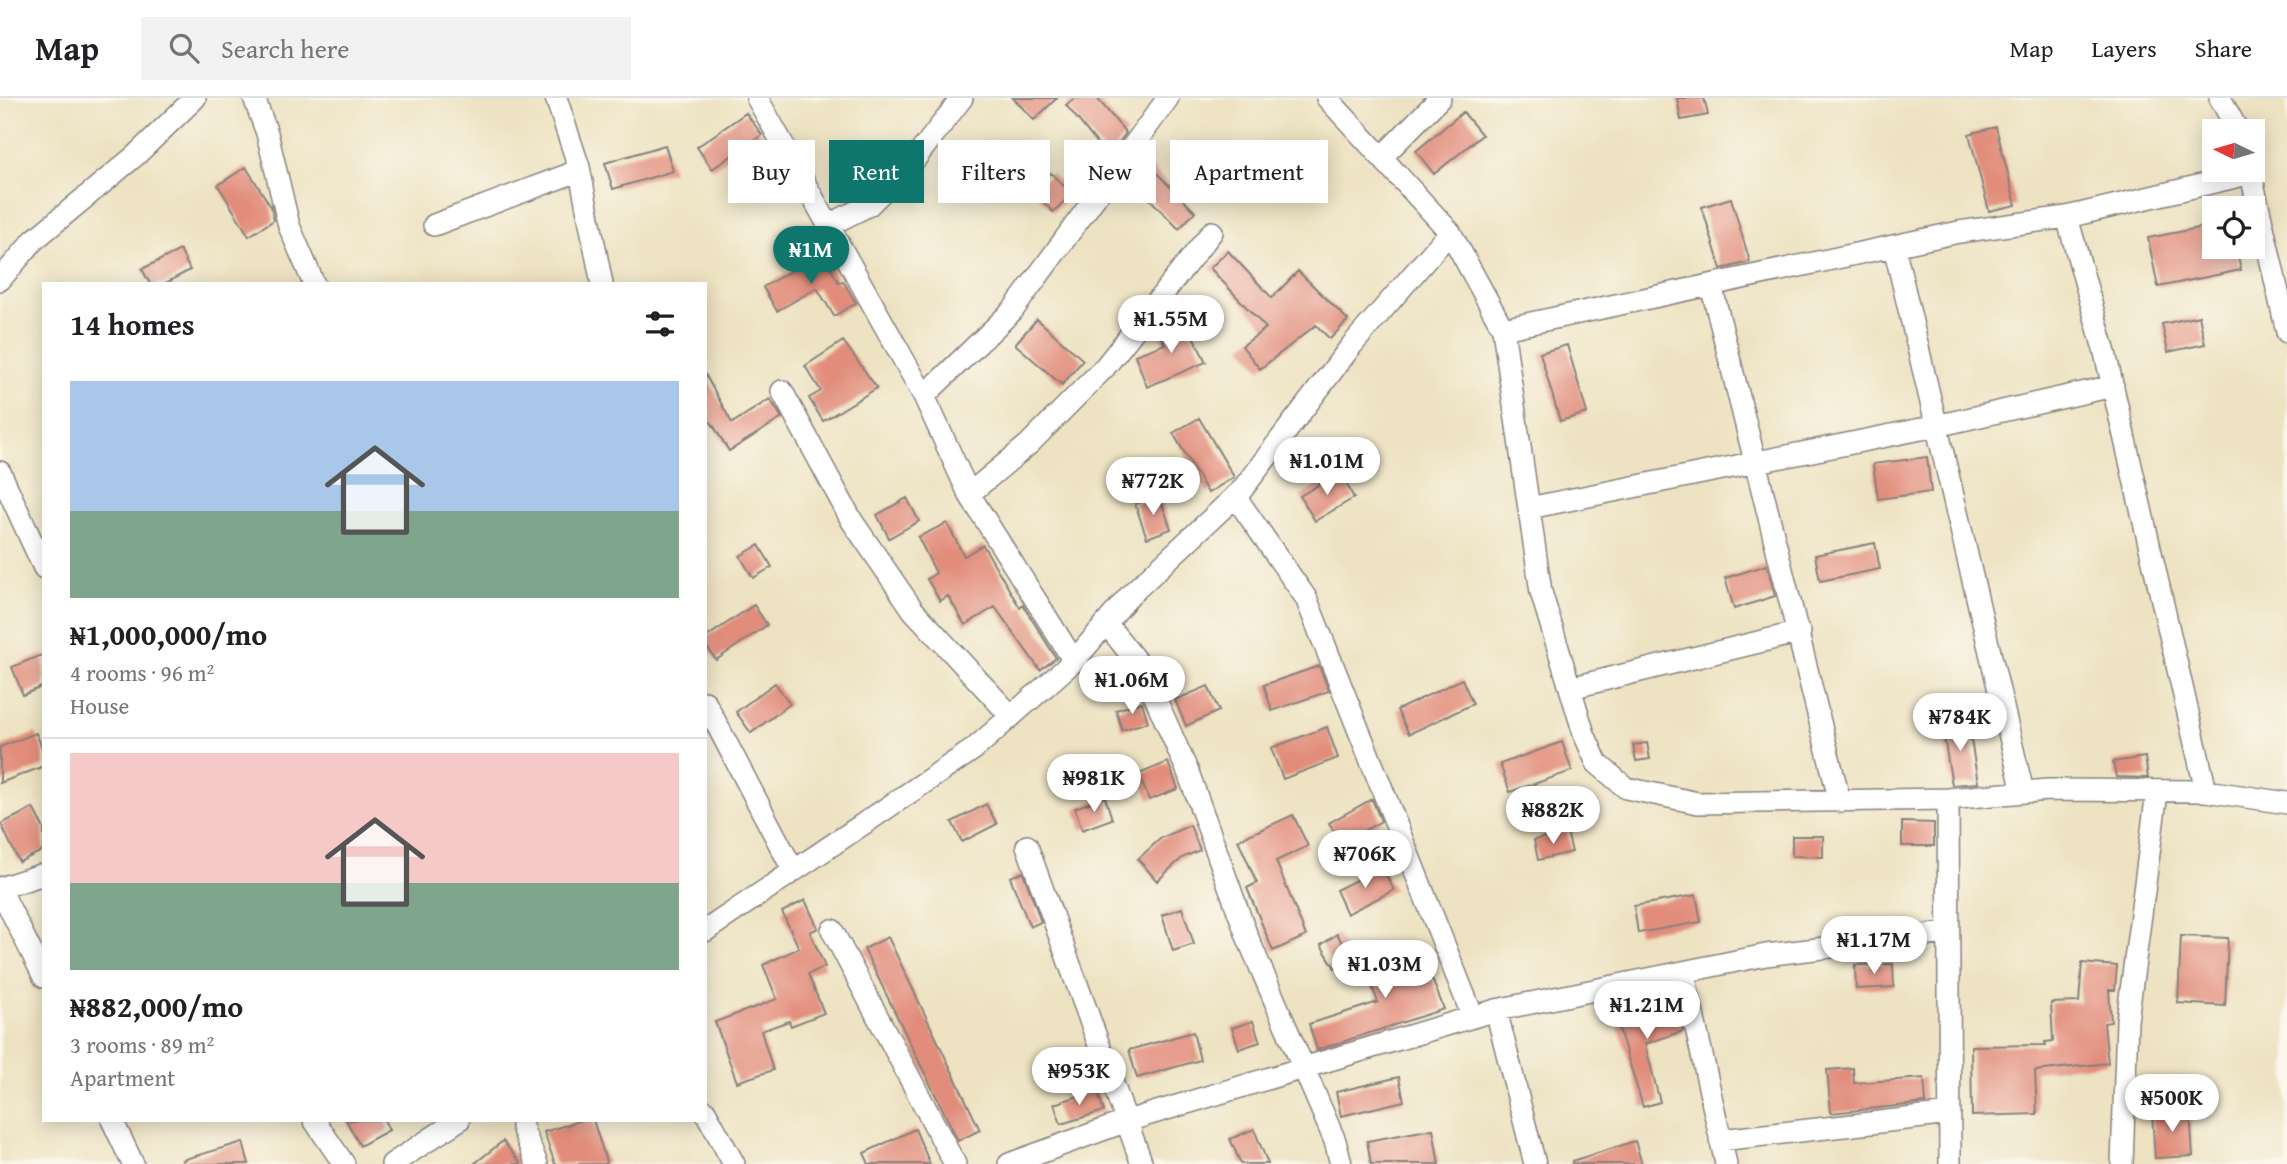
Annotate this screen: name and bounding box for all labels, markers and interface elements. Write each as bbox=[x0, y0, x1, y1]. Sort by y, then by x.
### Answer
search box bbox=[141, 17, 631, 80]
text: Map bbox=[35, 24, 99, 72]
icon: search bbox=[165, 29, 203, 67]
text: Search here bbox=[221, 29, 349, 68]
text: Map bbox=[2010, 31, 2053, 66]
text: Layers bbox=[2091, 31, 2157, 66]
text: Share bbox=[2195, 31, 2252, 66]
north arrow bbox=[2202, 119, 2264, 182]
map controls bbox=[2202, 119, 2265, 259]
chip: Buy bbox=[728, 140, 815, 203]
chip: Rent bbox=[829, 140, 924, 203]
chip: Filters bbox=[938, 140, 1050, 203]
chip: New bbox=[1064, 140, 1156, 203]
chip: Apartment bbox=[1170, 140, 1328, 203]
button: locate bbox=[2202, 196, 2265, 259]
pin: ₦1M bbox=[777, 226, 845, 286]
text: ₦1M bbox=[789, 232, 833, 265]
pin: ₦1.55M bbox=[1114, 296, 1228, 355]
text: ₦1.55M bbox=[1134, 301, 1208, 334]
text: 14 homes bbox=[70, 302, 195, 346]
icon: filters bbox=[641, 305, 679, 343]
icon: home bbox=[312, 427, 438, 553]
pin: ₦1.01M bbox=[1270, 438, 1384, 497]
text: ₦1.01M bbox=[1290, 443, 1364, 476]
pin: ₦772K bbox=[1104, 458, 1202, 517]
text: ₦772K bbox=[1122, 463, 1184, 496]
text: ₦1,000,000/mo bbox=[70, 612, 267, 656]
text: 4 rooms · 96 m² bbox=[70, 656, 214, 689]
pin: ₦1.06M bbox=[1075, 656, 1189, 716]
text: ₦1.06M bbox=[1095, 662, 1169, 695]
text: House bbox=[70, 689, 129, 722]
pin: ₦784K bbox=[1911, 694, 2009, 753]
text: ₦784K bbox=[1929, 699, 1991, 732]
pin: ₦981K bbox=[1045, 754, 1143, 814]
text: ₦981K bbox=[1063, 760, 1125, 793]
pin: ₦882K bbox=[1504, 786, 1602, 846]
text: ₦882K bbox=[1522, 792, 1584, 825]
icon: home bbox=[312, 799, 438, 925]
pin: ₦706K bbox=[1316, 830, 1414, 890]
text: ₦706K bbox=[1334, 836, 1396, 869]
pin: ₦1.17M bbox=[1817, 916, 1931, 976]
text: ₦1.17M bbox=[1837, 922, 1911, 955]
pin: ₦1.03M bbox=[1328, 940, 1442, 1000]
text: ₦1.03M bbox=[1348, 946, 1422, 979]
pin: ₦1.21M bbox=[1590, 982, 1704, 1041]
text: ₦882,000/mo bbox=[70, 984, 243, 1028]
text: ₦1.21M bbox=[1610, 987, 1684, 1020]
text: 3 rooms · 89 m² bbox=[70, 1028, 214, 1061]
pin: ₦953K bbox=[1030, 1048, 1128, 1107]
text: ₦953K bbox=[1048, 1053, 1110, 1086]
text: Apartment bbox=[70, 1061, 175, 1094]
pin: ₦500K bbox=[2123, 1074, 2221, 1134]
text: ₦500K bbox=[2141, 1080, 2203, 1113]

